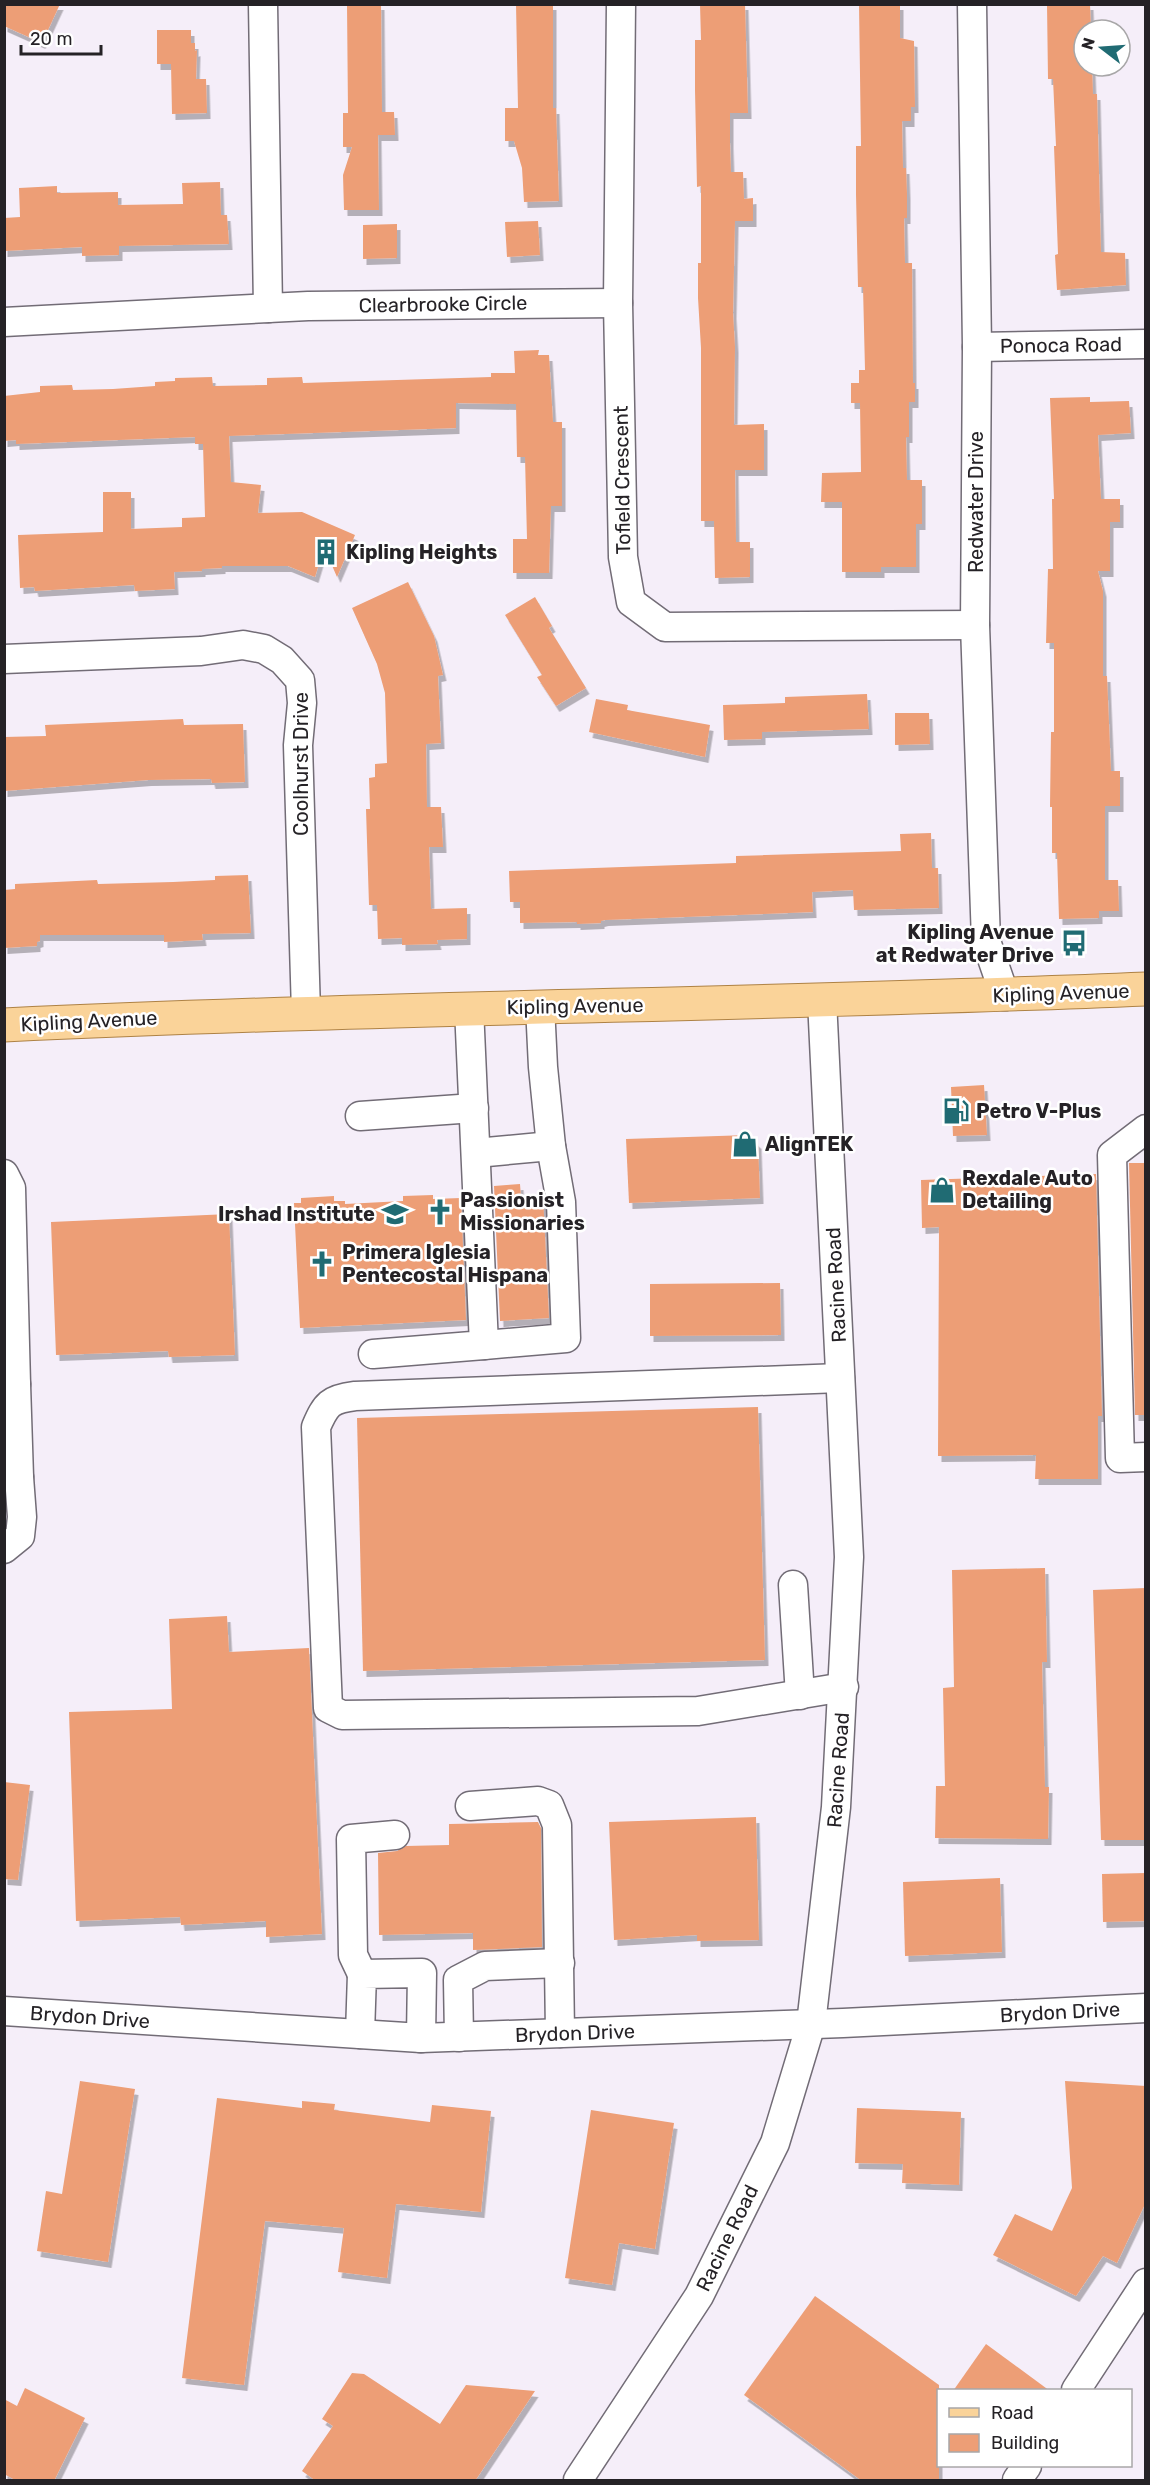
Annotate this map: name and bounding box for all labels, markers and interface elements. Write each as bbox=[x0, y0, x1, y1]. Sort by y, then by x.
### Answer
scale bar bbox=[21, 18, 100, 56]
north arrow bbox=[1072, 18, 1132, 78]
text: 20 m bbox=[30, 28, 72, 50]
text: N bbox=[1077, 35, 1099, 52]
street label: Clearbrooke Circle bbox=[358, 291, 528, 317]
street label: Ponoca Road bbox=[1000, 332, 1122, 358]
street label: Tofield Crescent bbox=[609, 405, 635, 555]
street label: Redwater Drive bbox=[964, 431, 988, 573]
building icon: Kipling Heights bbox=[311, 537, 341, 567]
place label: Kipling Heights bbox=[346, 540, 497, 564]
street label: Coolhurst Drive bbox=[289, 692, 313, 836]
place label: Kipling Avenue at Redwater Drive bbox=[876, 920, 1054, 967]
bus stop icon: Kipling Avenue at Redwater Drive bbox=[1059, 928, 1089, 958]
street label: Kipling Avenue bbox=[992, 979, 1130, 1007]
street label: Kipling Avenue bbox=[506, 993, 644, 1019]
street label: Kipling Avenue bbox=[20, 1005, 158, 1037]
fuel station icon: Petro V-Plus bbox=[941, 1096, 971, 1126]
place label: Petro V-Plus bbox=[976, 1099, 1101, 1123]
shop icon: AlignTEK bbox=[730, 1129, 760, 1159]
place label: AlignTEK bbox=[765, 1132, 854, 1156]
place label: Rexdale Auto Detailing bbox=[962, 1166, 1093, 1213]
shop icon: Rexdale Auto Detailing bbox=[927, 1175, 957, 1205]
place label: Passionist Missionaries bbox=[460, 1188, 585, 1235]
church icon: Passionist Missionaries bbox=[425, 1197, 455, 1227]
school or university icon: Irshad Institute bbox=[380, 1199, 410, 1229]
place label: Irshad Institute bbox=[218, 1202, 375, 1226]
street label: Racine Road bbox=[821, 1227, 851, 1343]
place label: Primera Iglesia Pentecostal Hispana bbox=[342, 1240, 548, 1287]
church icon: Primera Iglesia Pentecostal Hispana bbox=[307, 1249, 337, 1279]
street label: Racine Road bbox=[822, 1711, 854, 1829]
street label: Brydon Drive bbox=[999, 1997, 1121, 2027]
street label: Brydon Drive bbox=[29, 2001, 151, 2033]
street label: Brydon Drive bbox=[515, 2019, 635, 2047]
street label: Racine Road bbox=[691, 2181, 763, 2295]
legend bbox=[937, 2389, 1132, 2467]
text: Road bbox=[991, 2402, 1034, 2424]
text: Building bbox=[991, 2432, 1059, 2454]

